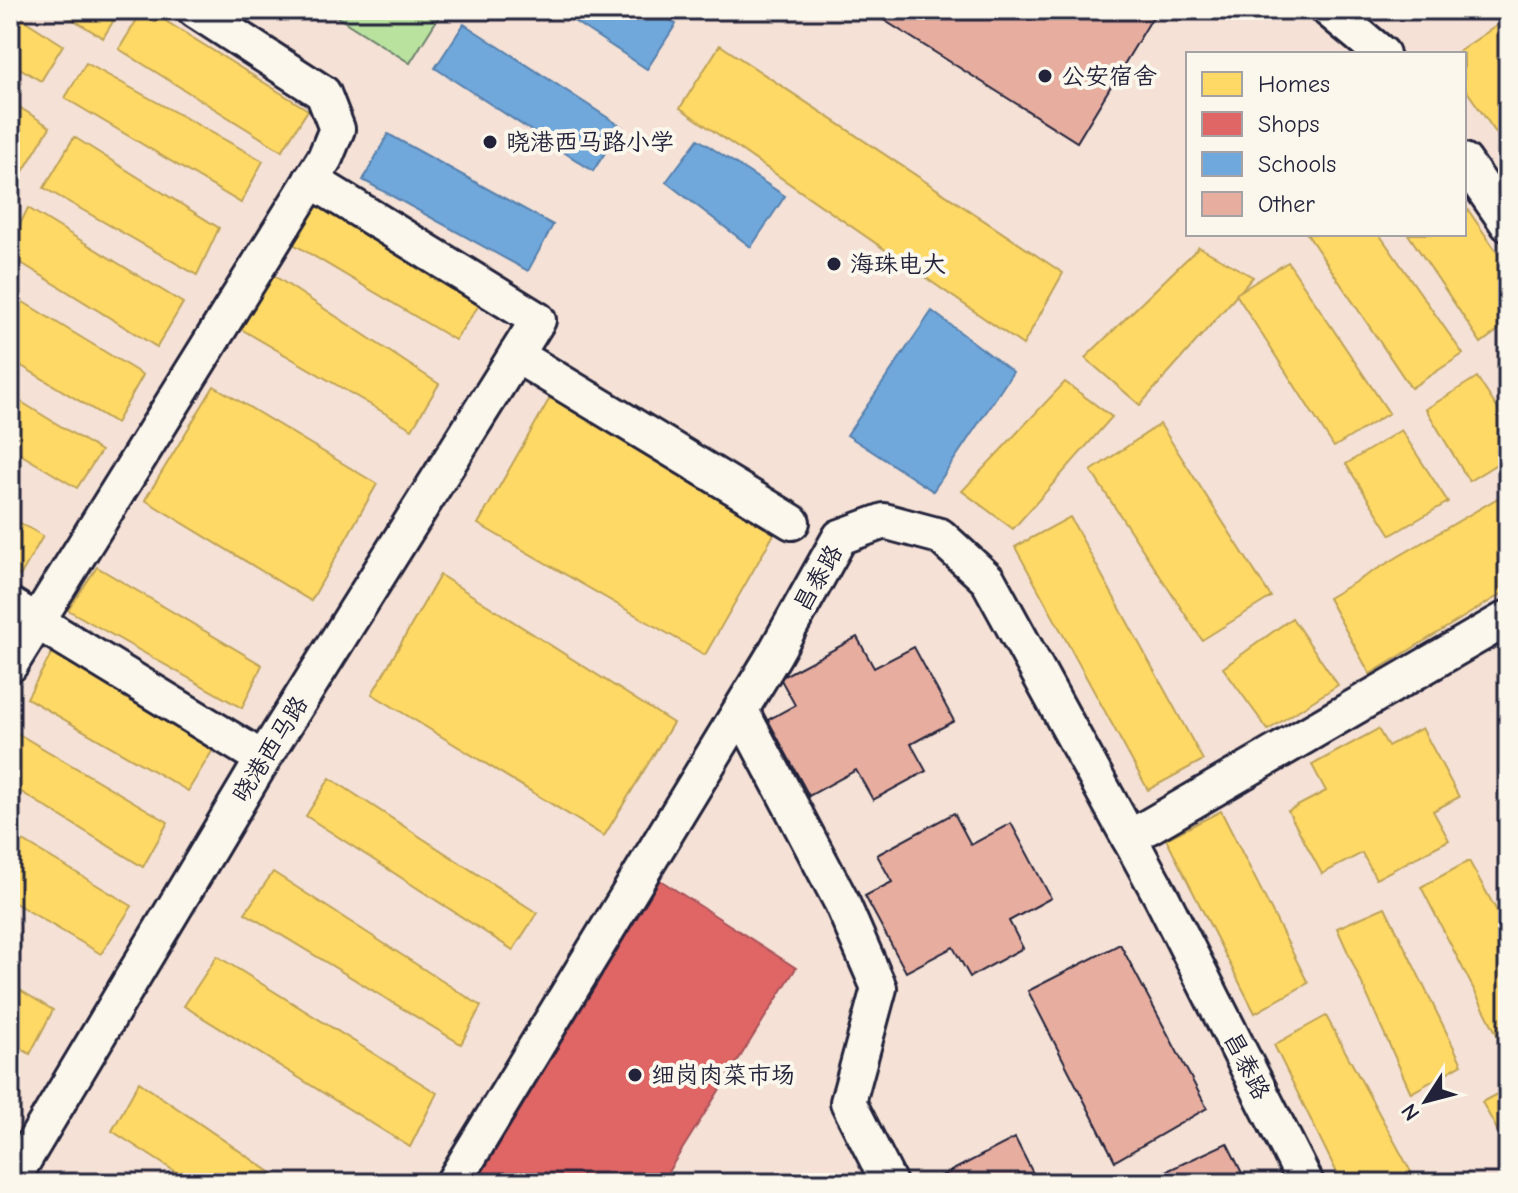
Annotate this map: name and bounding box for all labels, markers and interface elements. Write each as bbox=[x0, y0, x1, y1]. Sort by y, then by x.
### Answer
legend bbox=[1186, 52, 1466, 236]
place label: 公安宿舍 bbox=[1061, 62, 1157, 90]
marker: 公安宿舍 bbox=[1036, 67, 1054, 85]
text: Homes bbox=[1258, 70, 1330, 98]
text: Shops bbox=[1258, 110, 1319, 138]
place label: 晓港西马路小学 bbox=[506, 128, 674, 156]
marker: 晓港西马路小学 bbox=[481, 133, 499, 151]
text: Schools bbox=[1258, 150, 1336, 178]
text: Other bbox=[1258, 190, 1315, 218]
place label: 海珠电大 bbox=[850, 250, 946, 278]
marker: 海珠电大 bbox=[825, 255, 843, 273]
street label: 昌泰路 bbox=[788, 540, 848, 616]
street label: 晓港西马路 bbox=[226, 691, 314, 807]
street label: 昌泰路 bbox=[1218, 1028, 1276, 1104]
place label: 细岗肉菜市场 bbox=[651, 1061, 795, 1089]
north arrow bbox=[1386, 1061, 1466, 1141]
marker: 细岗肉菜市场 bbox=[626, 1066, 644, 1084]
text: N bbox=[1396, 1099, 1425, 1126]

